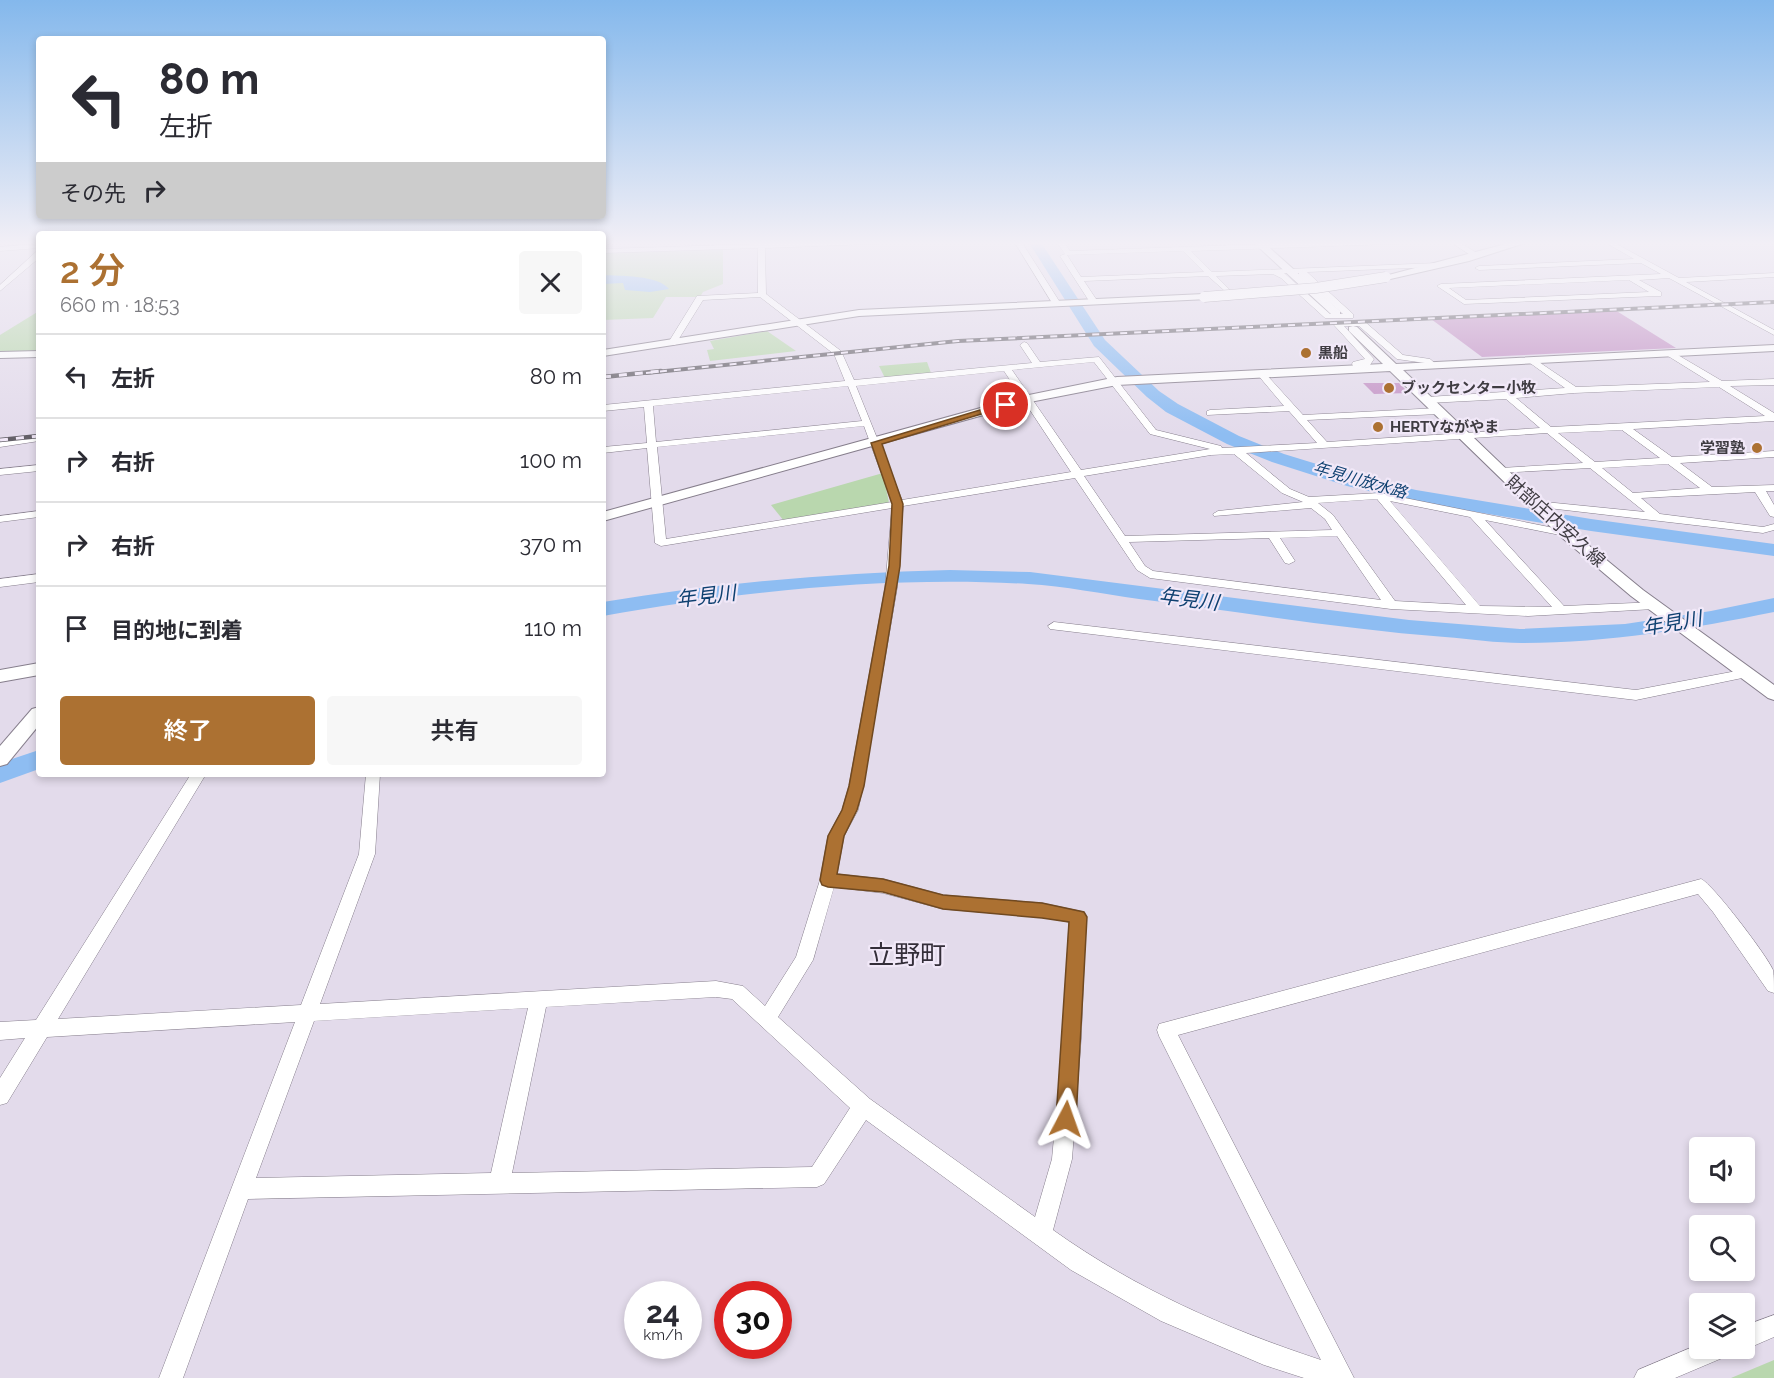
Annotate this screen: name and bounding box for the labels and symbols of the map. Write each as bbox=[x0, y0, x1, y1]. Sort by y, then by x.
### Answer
place label: 黒船 bbox=[1318, 344, 1348, 362]
marker: 黒船 bbox=[1299, 346, 1313, 360]
pin bbox=[980, 379, 1031, 430]
place label: ブックセンター小牧 bbox=[1401, 379, 1536, 397]
marker: ブックセンター小牧 bbox=[1382, 381, 1396, 395]
place label: HERTYながやま bbox=[1390, 418, 1499, 436]
marker: HERTYながやま bbox=[1371, 420, 1385, 434]
place label: 学習塾 bbox=[1700, 439, 1745, 457]
marker: 学習塾 bbox=[1750, 441, 1764, 455]
water label: 年見川放水路 bbox=[1311, 458, 1411, 503]
street label: 財部庄内安久線 bbox=[1502, 471, 1610, 571]
water label: 年見川 bbox=[675, 580, 739, 612]
water label: 年見川 bbox=[1158, 583, 1222, 615]
water label: 年見川 bbox=[1640, 606, 1706, 640]
district label: 立野町 bbox=[868, 940, 946, 970]
position arrow bbox=[1034, 1087, 1098, 1151]
speed limit sign: 30 bbox=[714, 1281, 792, 1359]

